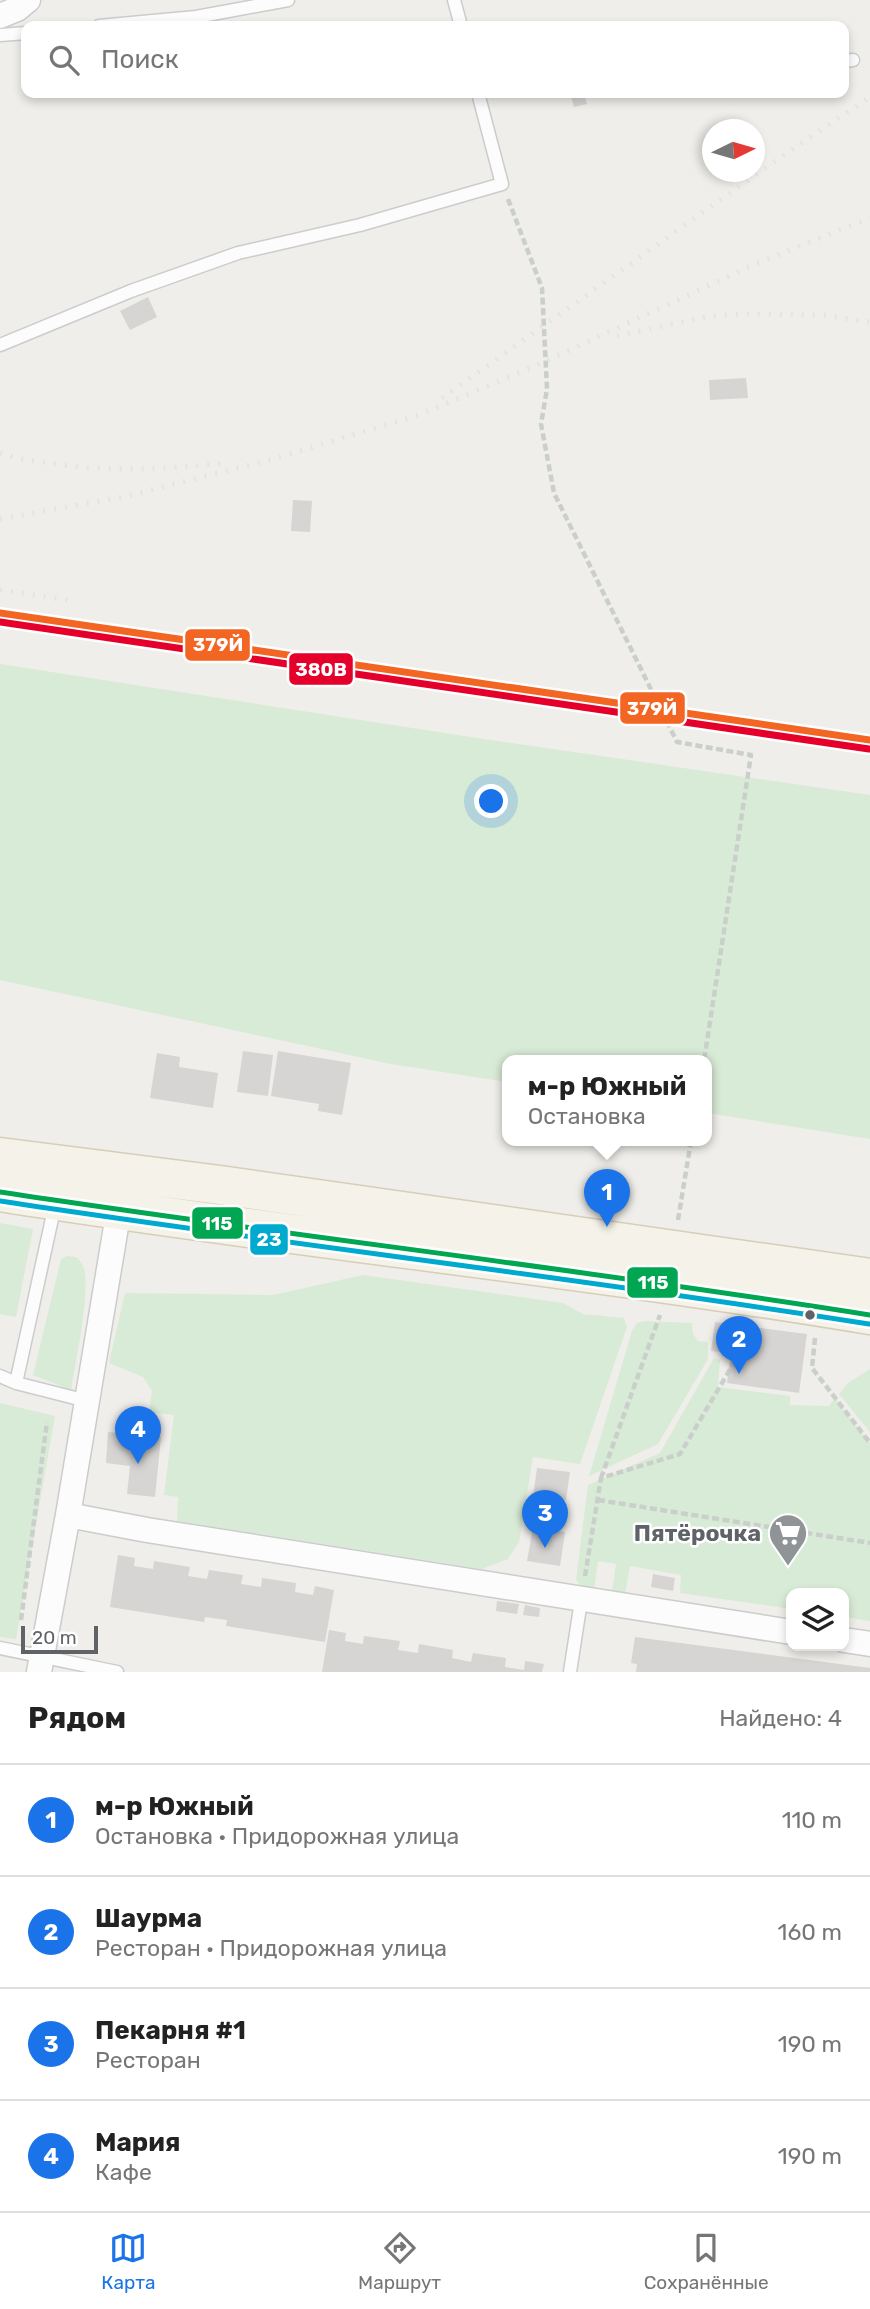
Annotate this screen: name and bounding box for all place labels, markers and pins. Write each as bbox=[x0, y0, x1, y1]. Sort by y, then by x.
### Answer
pin: 1 bbox=[584, 1169, 630, 1227]
unlabelled marker bbox=[803, 1308, 817, 1322]
pin: 2 bbox=[716, 1316, 762, 1374]
pin: 4 bbox=[115, 1406, 161, 1464]
pin: 3 bbox=[522, 1490, 568, 1548]
supermarket icon: Пятёрочка bbox=[767, 1512, 809, 1567]
place label: Пятёрочка bbox=[634, 1519, 761, 1547]

